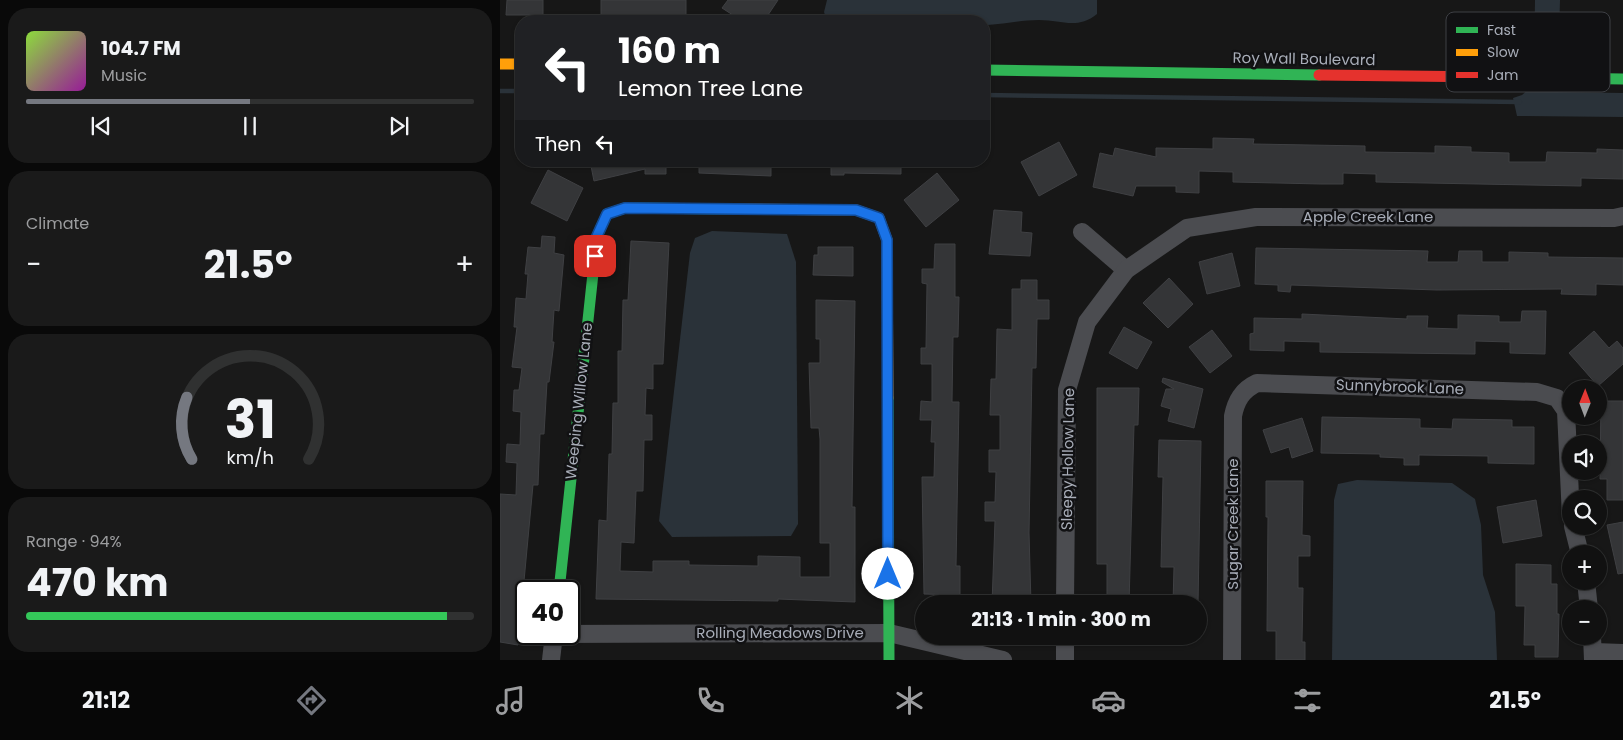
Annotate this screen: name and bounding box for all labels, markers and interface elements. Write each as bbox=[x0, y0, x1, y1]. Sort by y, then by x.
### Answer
legend bbox=[1446, 12, 1610, 92]
text: Fast bbox=[1487, 20, 1516, 40]
text: 160 m bbox=[618, 26, 721, 75]
text: 104.7 FM bbox=[101, 35, 181, 62]
icon: left bbox=[535, 35, 600, 100]
text: Slow bbox=[1487, 42, 1520, 62]
street label: Roy Wall Boulevard bbox=[1232, 47, 1376, 70]
text: Music bbox=[101, 64, 147, 87]
text: Jam bbox=[1487, 65, 1518, 85]
text: Lemon Tree Lane bbox=[618, 73, 803, 104]
icon: previous bbox=[87, 112, 115, 140]
icon: pause bbox=[236, 112, 264, 140]
icon: next bbox=[385, 112, 413, 140]
icon: left bbox=[591, 130, 619, 158]
text: Then bbox=[535, 131, 581, 158]
street label: Apple Creek Lane bbox=[1303, 206, 1433, 227]
text: Climate bbox=[26, 212, 89, 235]
pin bbox=[574, 235, 616, 277]
text: 21.5° bbox=[204, 238, 293, 291]
icon: arrive bbox=[581, 242, 609, 270]
text: − bbox=[26, 245, 41, 284]
text: + bbox=[455, 245, 474, 284]
street label: Weeping Willow Lane bbox=[560, 321, 597, 481]
street label: Sunnybrook Lane bbox=[1336, 374, 1464, 399]
north arrow bbox=[1562, 380, 1608, 425]
map controls bbox=[1562, 380, 1607, 645]
text: 31 bbox=[224, 383, 276, 456]
street label: Sleepy Hollow Lane bbox=[1056, 388, 1079, 530]
button: sound bbox=[1562, 435, 1607, 480]
text: km/h bbox=[226, 445, 274, 470]
street label: Sugar Creek Lane bbox=[1222, 458, 1243, 590]
button: search bbox=[1562, 490, 1607, 535]
text: Range · 94% bbox=[26, 530, 122, 553]
button: + bbox=[1562, 545, 1607, 590]
position arrow bbox=[861, 547, 913, 599]
text: 470 km bbox=[26, 556, 169, 609]
speed limit sign: 40 bbox=[515, 580, 580, 645]
button: − bbox=[1562, 600, 1607, 645]
text: 21:13 · 1 min · 300 m bbox=[971, 606, 1151, 633]
street label: Rolling Meadows Drive bbox=[696, 622, 864, 643]
icon: directions bbox=[294, 683, 329, 718]
icon: music bbox=[493, 683, 528, 718]
icon: phone bbox=[693, 683, 728, 718]
icon: climate bbox=[892, 683, 927, 718]
icon: car bbox=[1091, 683, 1126, 718]
icon: filters bbox=[1290, 683, 1325, 718]
text: 21:12 bbox=[82, 685, 130, 716]
text: 21.5° bbox=[1489, 685, 1541, 716]

